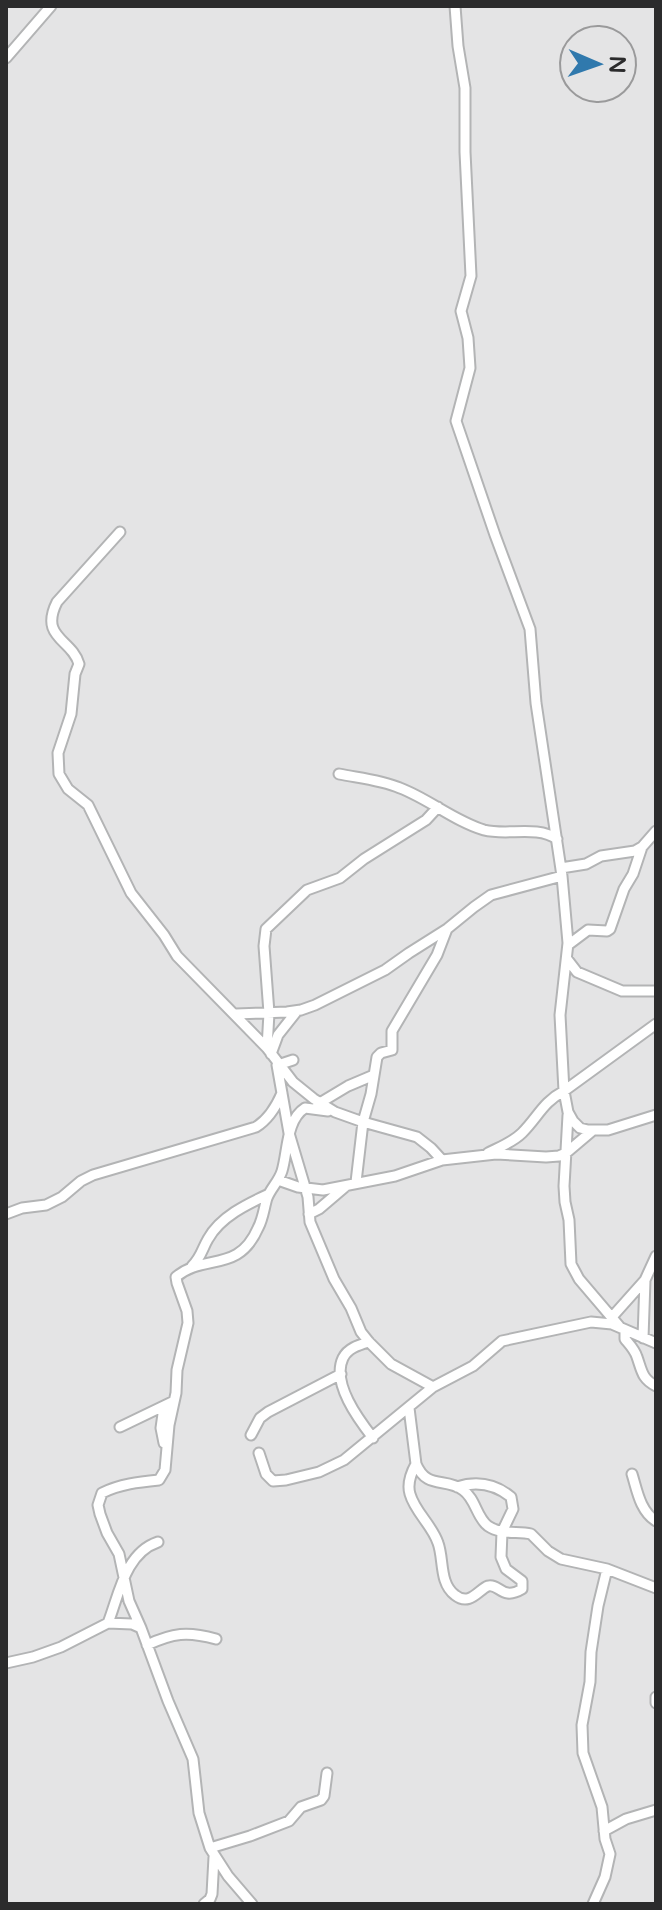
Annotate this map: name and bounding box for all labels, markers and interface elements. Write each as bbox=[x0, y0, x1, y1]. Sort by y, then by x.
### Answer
north arrow bbox=[558, 24, 638, 104]
text: N bbox=[604, 55, 630, 74]

